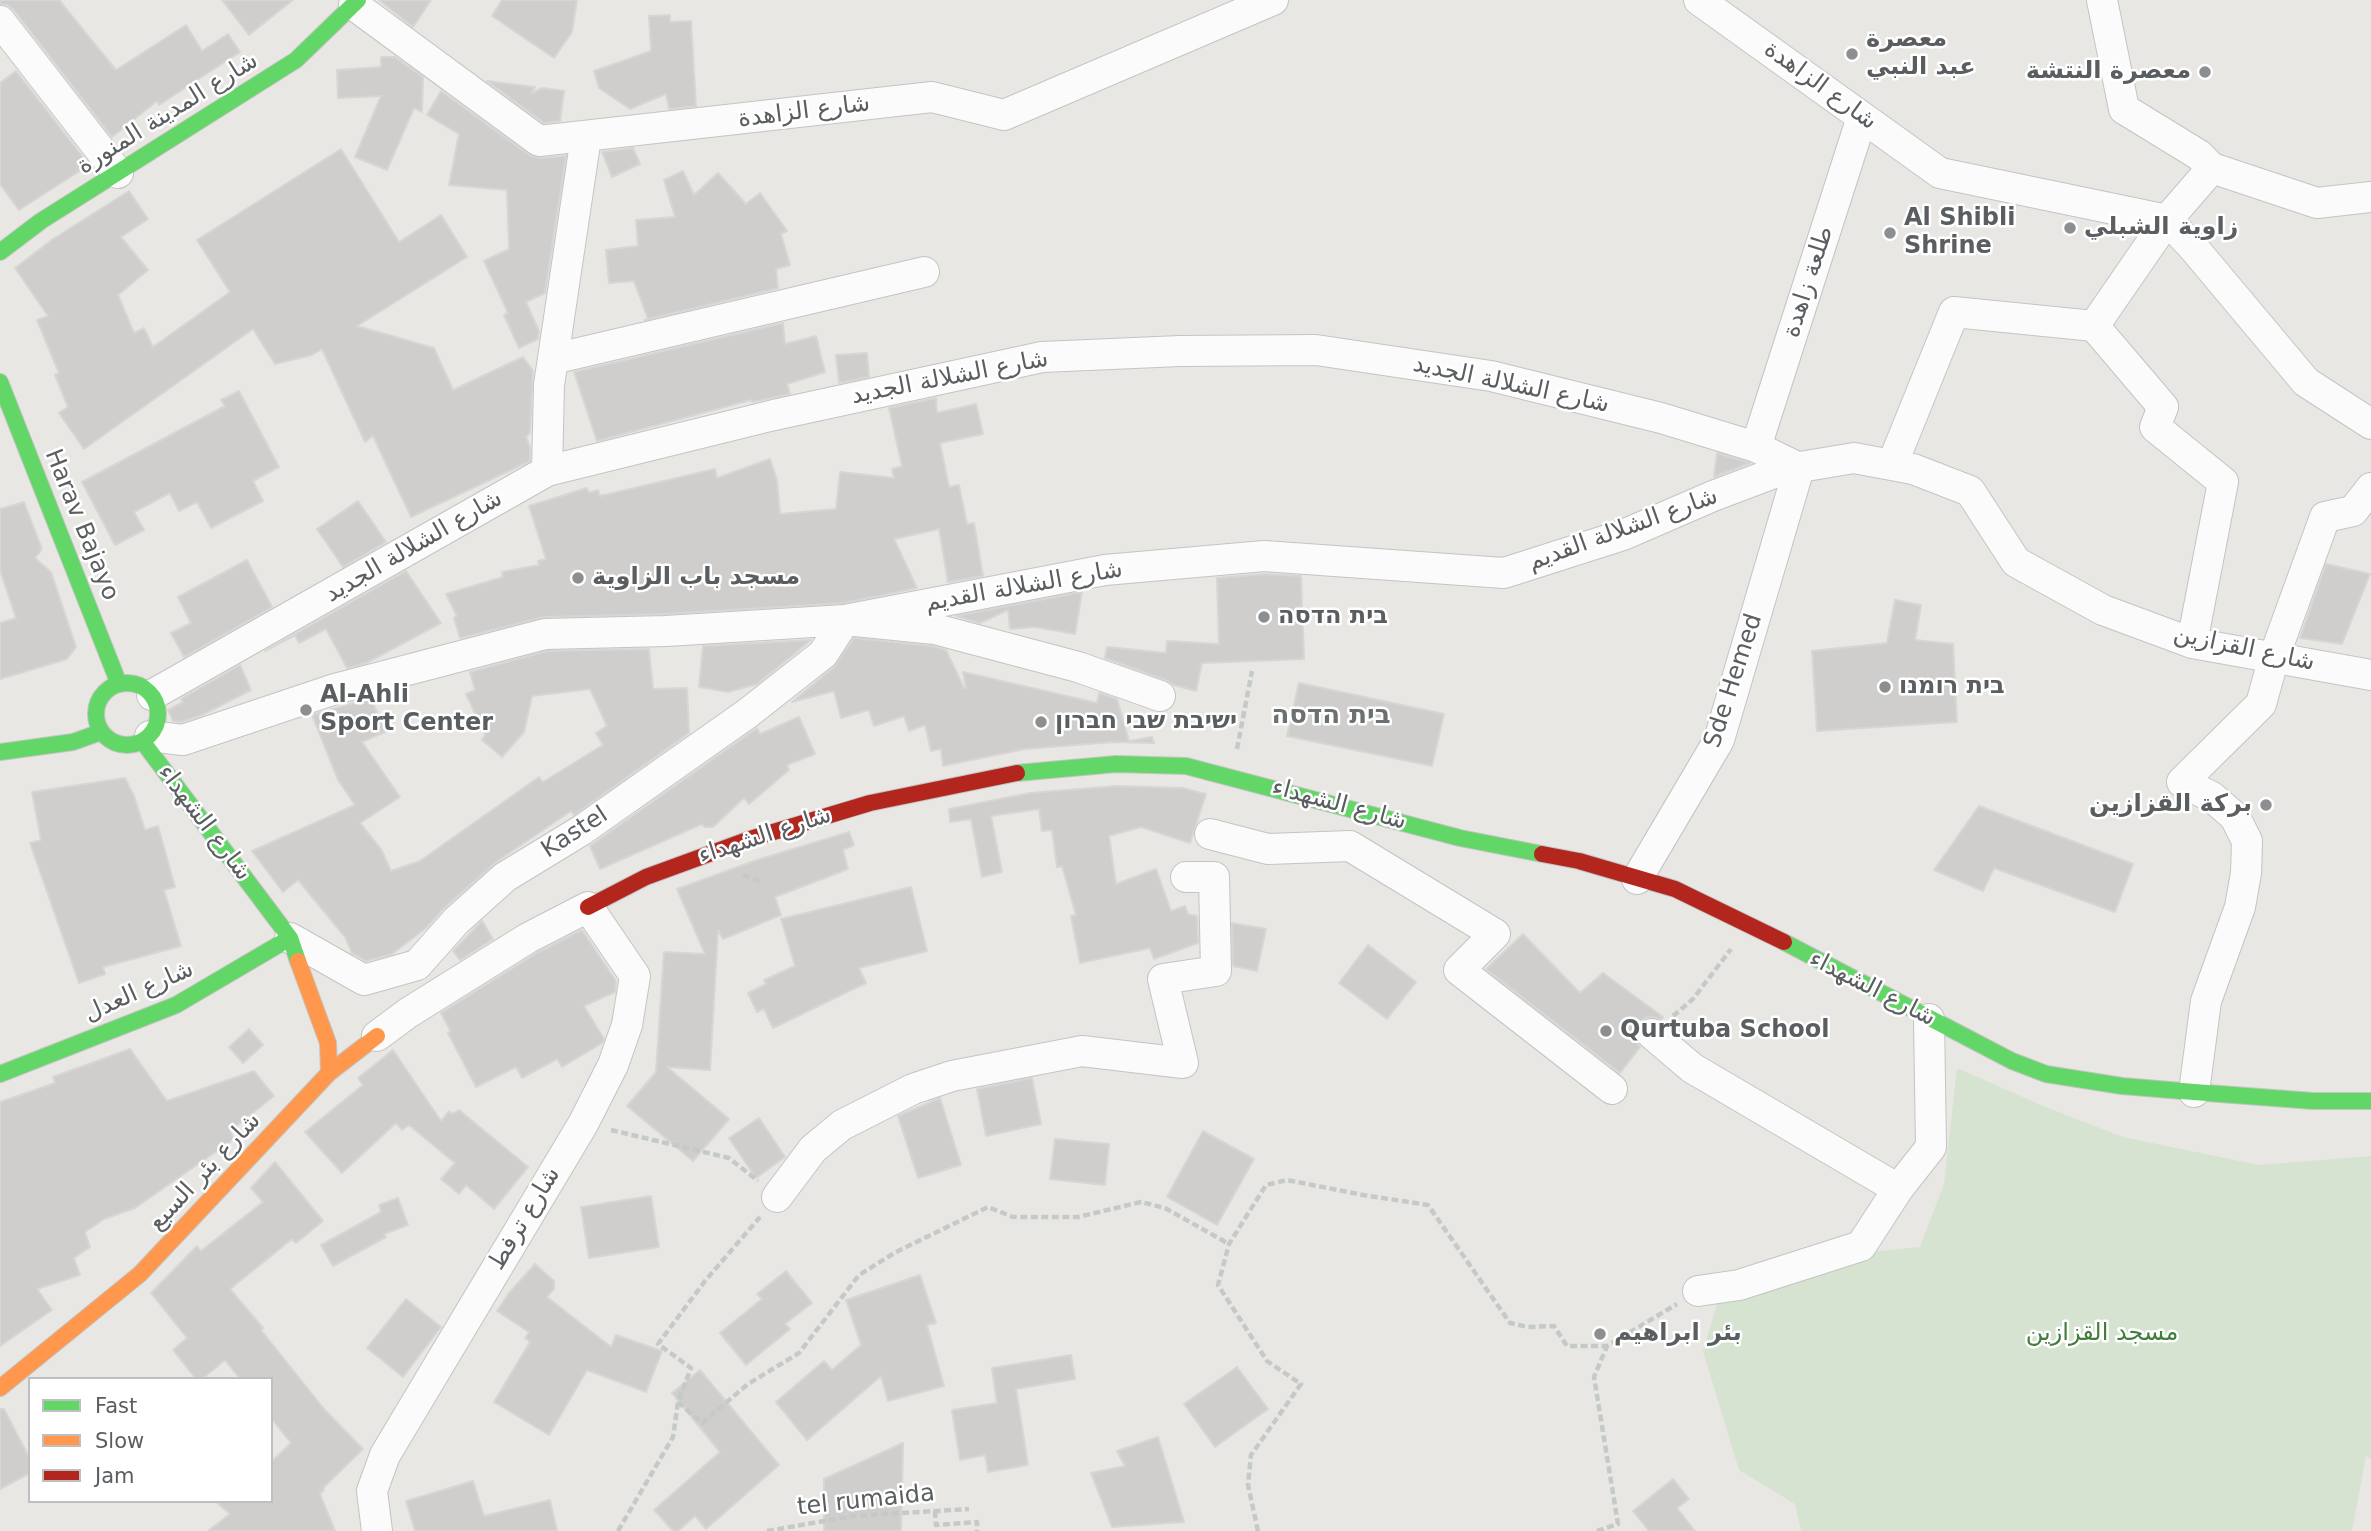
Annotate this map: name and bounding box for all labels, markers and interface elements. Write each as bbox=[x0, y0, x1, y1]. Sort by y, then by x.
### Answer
place label: معصرة عبد النبي bbox=[1866, 26, 1976, 82]
street label: شارع الزاهدة bbox=[1758, 35, 1882, 137]
marker: معصرة عبد النبي bbox=[1844, 46, 1860, 62]
street label: شارع المدينة المنورة bbox=[72, 47, 264, 181]
place label: معصرة النتشة bbox=[2026, 58, 2191, 86]
marker: معصرة النتشة bbox=[2197, 64, 2213, 80]
street label: شارع الزاهدة bbox=[736, 90, 872, 134]
place label: Al Shibli Shrine bbox=[1904, 205, 2015, 261]
place label: زاوية الشبلي bbox=[2084, 214, 2238, 242]
marker: زاوية الشبلي bbox=[2062, 220, 2078, 236]
street label: طلعة زاهدة bbox=[1778, 223, 1840, 341]
marker: Al Shibli Shrine bbox=[1882, 225, 1898, 241]
street label: شارع الشلالة الجديد bbox=[849, 345, 1051, 411]
street label: شارع الشلالة الجديد bbox=[1410, 350, 1612, 420]
street label: Harav Bajayo bbox=[38, 445, 124, 605]
street label: شارع الشلالة القديم bbox=[1524, 482, 1722, 578]
street label: شارع الشلالة الجديد bbox=[320, 485, 508, 609]
street label: شارع الشلالة القديم bbox=[923, 555, 1125, 619]
place label: مسجد باب الزاوية bbox=[592, 564, 800, 592]
marker: مسجد باب الزاوية bbox=[570, 570, 586, 586]
place label: בית הדסה bbox=[1278, 603, 1388, 631]
marker: בית הדסה bbox=[1256, 609, 1272, 625]
street label: Sde Hemed bbox=[1699, 610, 1769, 752]
street label: شارع القزازين bbox=[2171, 620, 2317, 678]
place label: בית רומנו bbox=[1899, 673, 2005, 701]
marker: בית רומנו bbox=[1877, 679, 1893, 695]
place label: Al-Ahli Sport Center bbox=[320, 682, 493, 738]
district label: בית הדסה bbox=[1271, 700, 1391, 732]
marker: Al-Ahli Sport Center bbox=[298, 702, 314, 718]
place label: ישיבת שבי חברון bbox=[1055, 708, 1237, 736]
marker: ישיבת שבי חברון bbox=[1033, 714, 1049, 730]
street label: شارع الشهداء bbox=[151, 759, 257, 887]
street label: شارع الشهداء bbox=[1269, 773, 1409, 837]
place label: بركة القزازين bbox=[2089, 791, 2252, 819]
marker: بركة القزازين bbox=[2258, 797, 2274, 813]
street label: Kastel bbox=[536, 801, 614, 865]
street label: شارع الشهداء bbox=[695, 801, 835, 871]
street label: شارع الشهداء bbox=[1804, 945, 1940, 1033]
street label: شارع العدل bbox=[80, 955, 198, 1029]
place label: Qurtuba School bbox=[1620, 1017, 1829, 1045]
marker: Qurtuba School bbox=[1598, 1023, 1614, 1039]
street label: شارع بئر السبع bbox=[143, 1107, 267, 1237]
street label: شارع ترفط bbox=[483, 1162, 567, 1276]
place label: بئر ابراهيم bbox=[1614, 1320, 1742, 1348]
park label: مسجد القزازين bbox=[2026, 1320, 2178, 1348]
marker: بئر ابراهيم bbox=[1592, 1326, 1608, 1342]
legend bbox=[28, 1377, 273, 1503]
text: Fast bbox=[95, 1394, 137, 1418]
text: Slow bbox=[95, 1429, 144, 1453]
text: Jam bbox=[95, 1464, 135, 1488]
street label: tel rumaida bbox=[796, 1479, 936, 1523]

